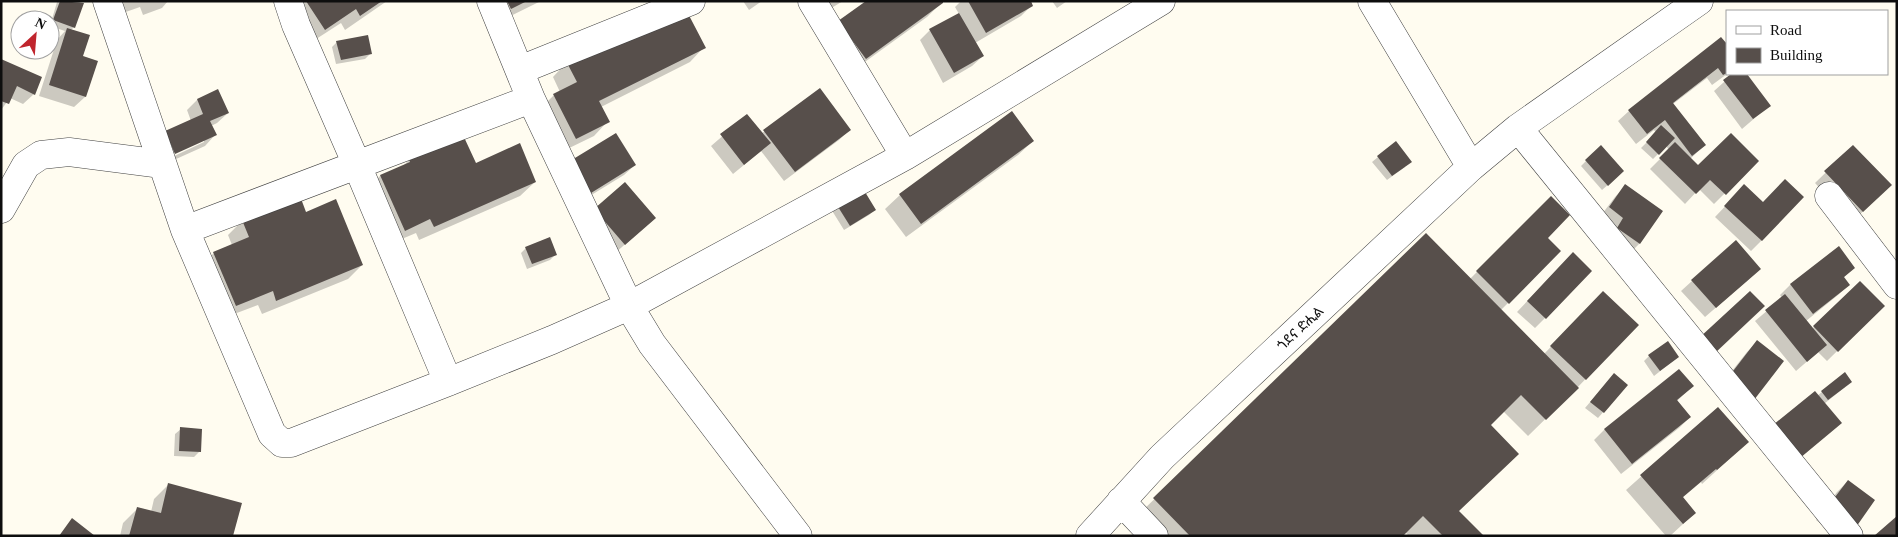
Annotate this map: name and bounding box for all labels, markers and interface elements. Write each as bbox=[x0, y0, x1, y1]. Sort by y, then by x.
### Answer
north arrow bbox=[10, 10, 60, 60]
legend bbox=[1726, 10, 1888, 75]
text: N bbox=[33, 15, 48, 33]
text: Road bbox=[1770, 22, 1802, 38]
text: Building bbox=[1770, 47, 1823, 63]
street label: ጎደና ድሒል bbox=[1274, 303, 1327, 353]

